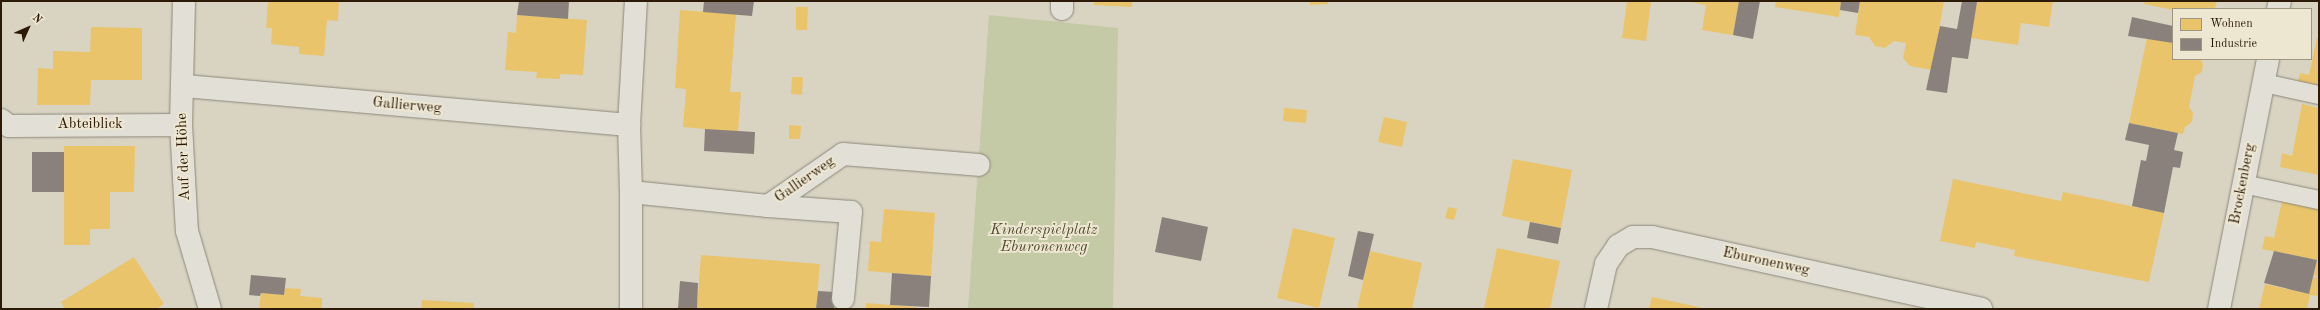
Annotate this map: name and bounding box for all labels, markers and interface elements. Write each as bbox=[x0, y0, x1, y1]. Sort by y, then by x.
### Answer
north arrow bbox=[8, 8, 48, 48]
legend bbox=[2172, 8, 2312, 60]
text: N bbox=[30, 12, 44, 26]
text: Wohnen bbox=[2210, 18, 2253, 30]
text: Industrie bbox=[2210, 38, 2257, 50]
street label: Gallierweg bbox=[372, 94, 442, 118]
street label: Auf der Höhe bbox=[173, 113, 195, 201]
street label: Abteiblick bbox=[57, 116, 123, 134]
street label: Brockenberg bbox=[2226, 142, 2260, 226]
street label: Gallierweg bbox=[771, 153, 839, 207]
park label: Kinderspielplatz Eburonenweg bbox=[990, 221, 1098, 256]
street label: Eburonenweg bbox=[1721, 244, 1811, 280]

